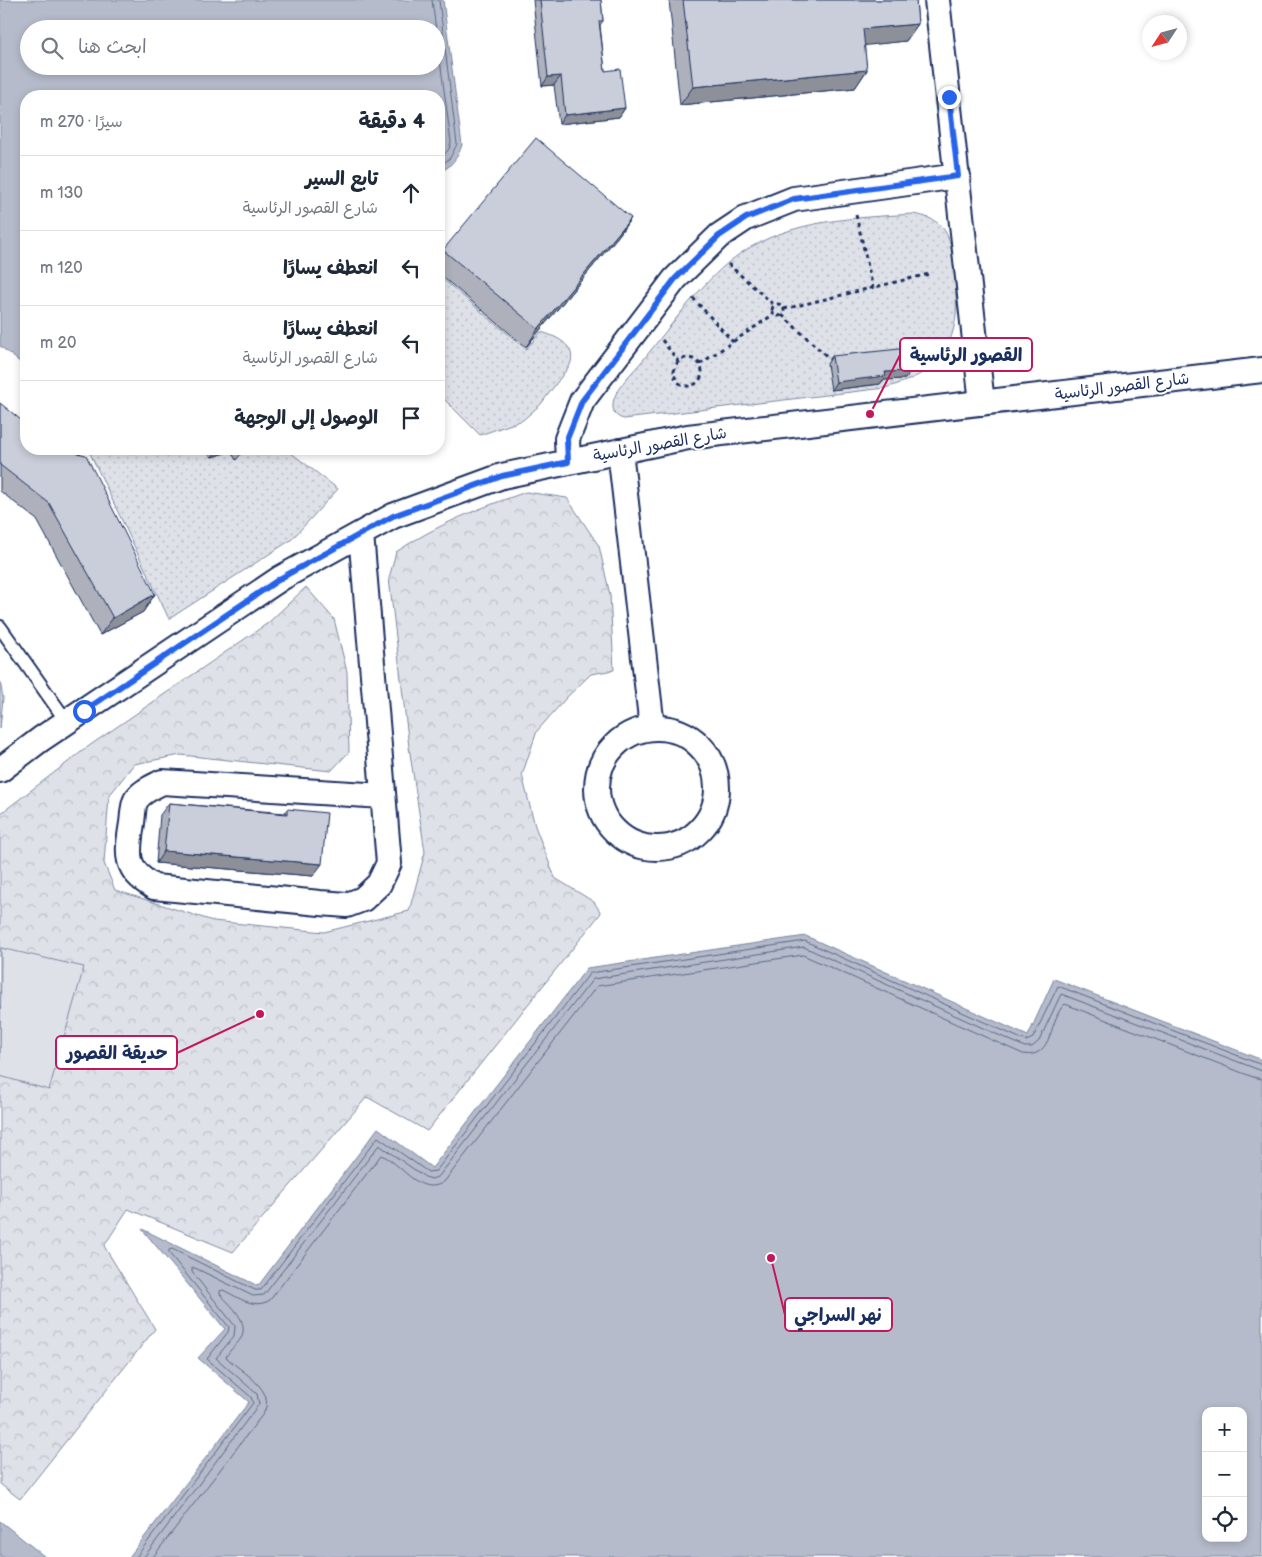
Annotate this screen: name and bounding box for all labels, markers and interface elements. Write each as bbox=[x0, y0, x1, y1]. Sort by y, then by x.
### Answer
north arrow bbox=[1142, 15, 1187, 60]
search box bbox=[20, 20, 445, 75]
icon: search bbox=[38, 34, 66, 62]
text: ابحث هنا bbox=[78, 36, 147, 59]
route end bbox=[938, 86, 961, 109]
text: 4 دقيقة bbox=[359, 109, 425, 134]
text: سيرًا · 270 m bbox=[40, 113, 123, 132]
text: تابع السير bbox=[305, 168, 378, 191]
icon: ahead bbox=[397, 179, 425, 207]
text: 130 m bbox=[40, 184, 83, 203]
text: شارع القصور الرئاسية bbox=[243, 199, 378, 218]
icon: left bbox=[397, 254, 425, 282]
text: انعطف يسارًا bbox=[283, 257, 378, 280]
text: 120 m bbox=[40, 259, 83, 278]
text: انعطف يسارًا bbox=[283, 318, 378, 341]
icon: left bbox=[397, 329, 425, 357]
text: 20 m bbox=[40, 334, 76, 353]
callout: القصور الرئاسية bbox=[900, 338, 1032, 371]
text: القصور الرئاسية bbox=[910, 345, 1022, 366]
text: شارع القصور الرئاسية bbox=[243, 349, 378, 368]
street label: شارع القصور الرئاسية bbox=[1054, 369, 1190, 406]
icon: arrive bbox=[397, 404, 425, 432]
text: الوصول إلى الوجهة bbox=[234, 407, 378, 430]
street label: شارع القصور الرئاسية bbox=[592, 424, 728, 467]
route start bbox=[73, 700, 96, 723]
callout: حديقة القصور bbox=[56, 1036, 177, 1069]
text: حديقة القصور bbox=[65, 1043, 168, 1064]
callout: نهر السراجي bbox=[785, 1298, 892, 1331]
text: نهر السراجي bbox=[794, 1305, 882, 1331]
map controls bbox=[1202, 1407, 1247, 1542]
button: + bbox=[1202, 1407, 1247, 1452]
button: − bbox=[1202, 1452, 1247, 1497]
button: locate bbox=[1202, 1497, 1247, 1542]

